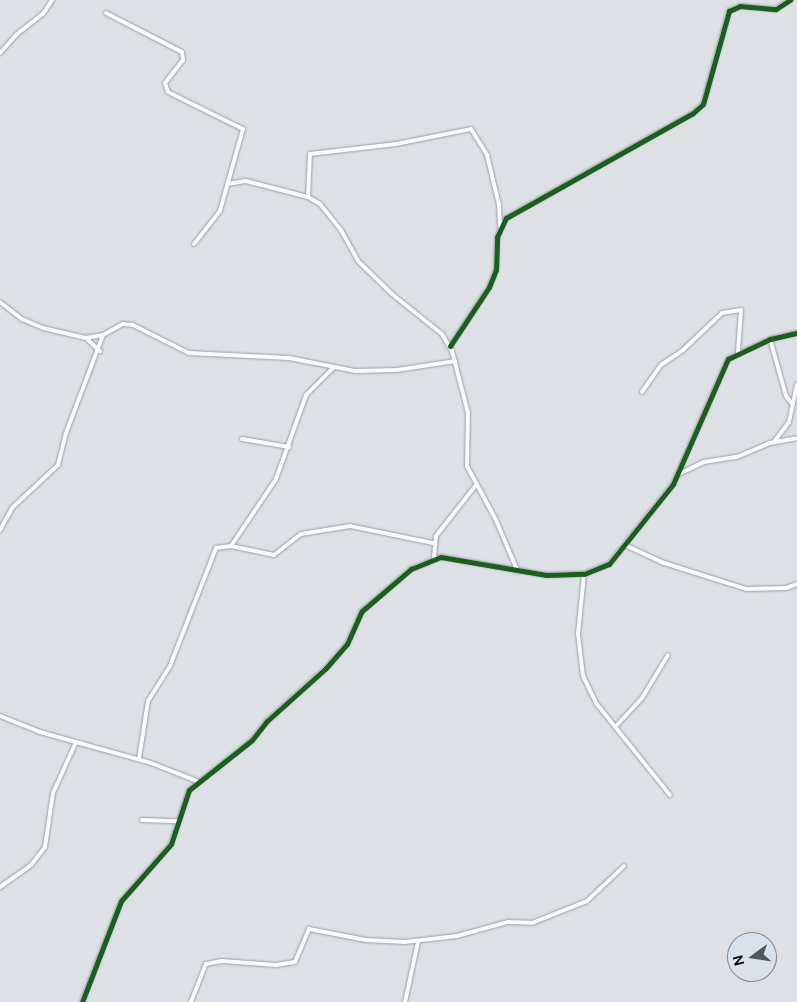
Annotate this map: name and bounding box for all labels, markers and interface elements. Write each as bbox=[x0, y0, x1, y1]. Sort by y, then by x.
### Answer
north arrow bbox=[727, 932, 777, 982]
text: N bbox=[728, 953, 748, 968]

